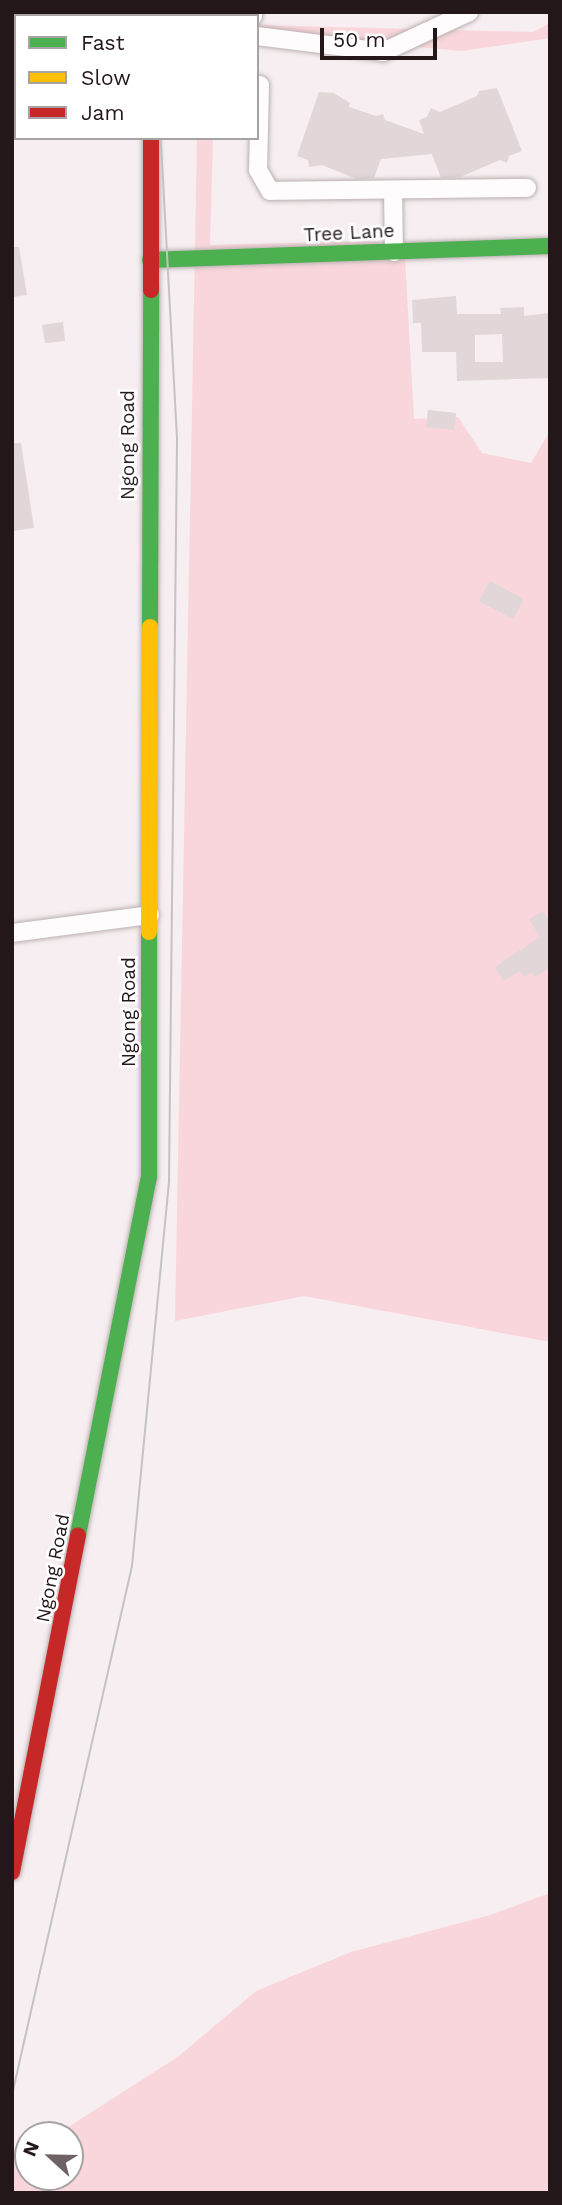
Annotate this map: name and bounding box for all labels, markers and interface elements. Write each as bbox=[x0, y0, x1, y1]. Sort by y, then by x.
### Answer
legend bbox=[14, 14, 259, 140]
scale bar bbox=[324, 14, 441, 58]
text: 50 m bbox=[333, 27, 385, 52]
text: Fast bbox=[81, 30, 125, 55]
text: Slow bbox=[81, 65, 131, 90]
text: Jam bbox=[81, 100, 124, 125]
street label: Tree Lane bbox=[303, 219, 395, 247]
street label: Ngong Road bbox=[117, 390, 139, 500]
street label: Ngong Road bbox=[118, 957, 140, 1067]
street label: Ngong Road bbox=[31, 1512, 75, 1624]
north arrow bbox=[14, 2121, 84, 2191]
text: N bbox=[18, 2138, 44, 2160]

